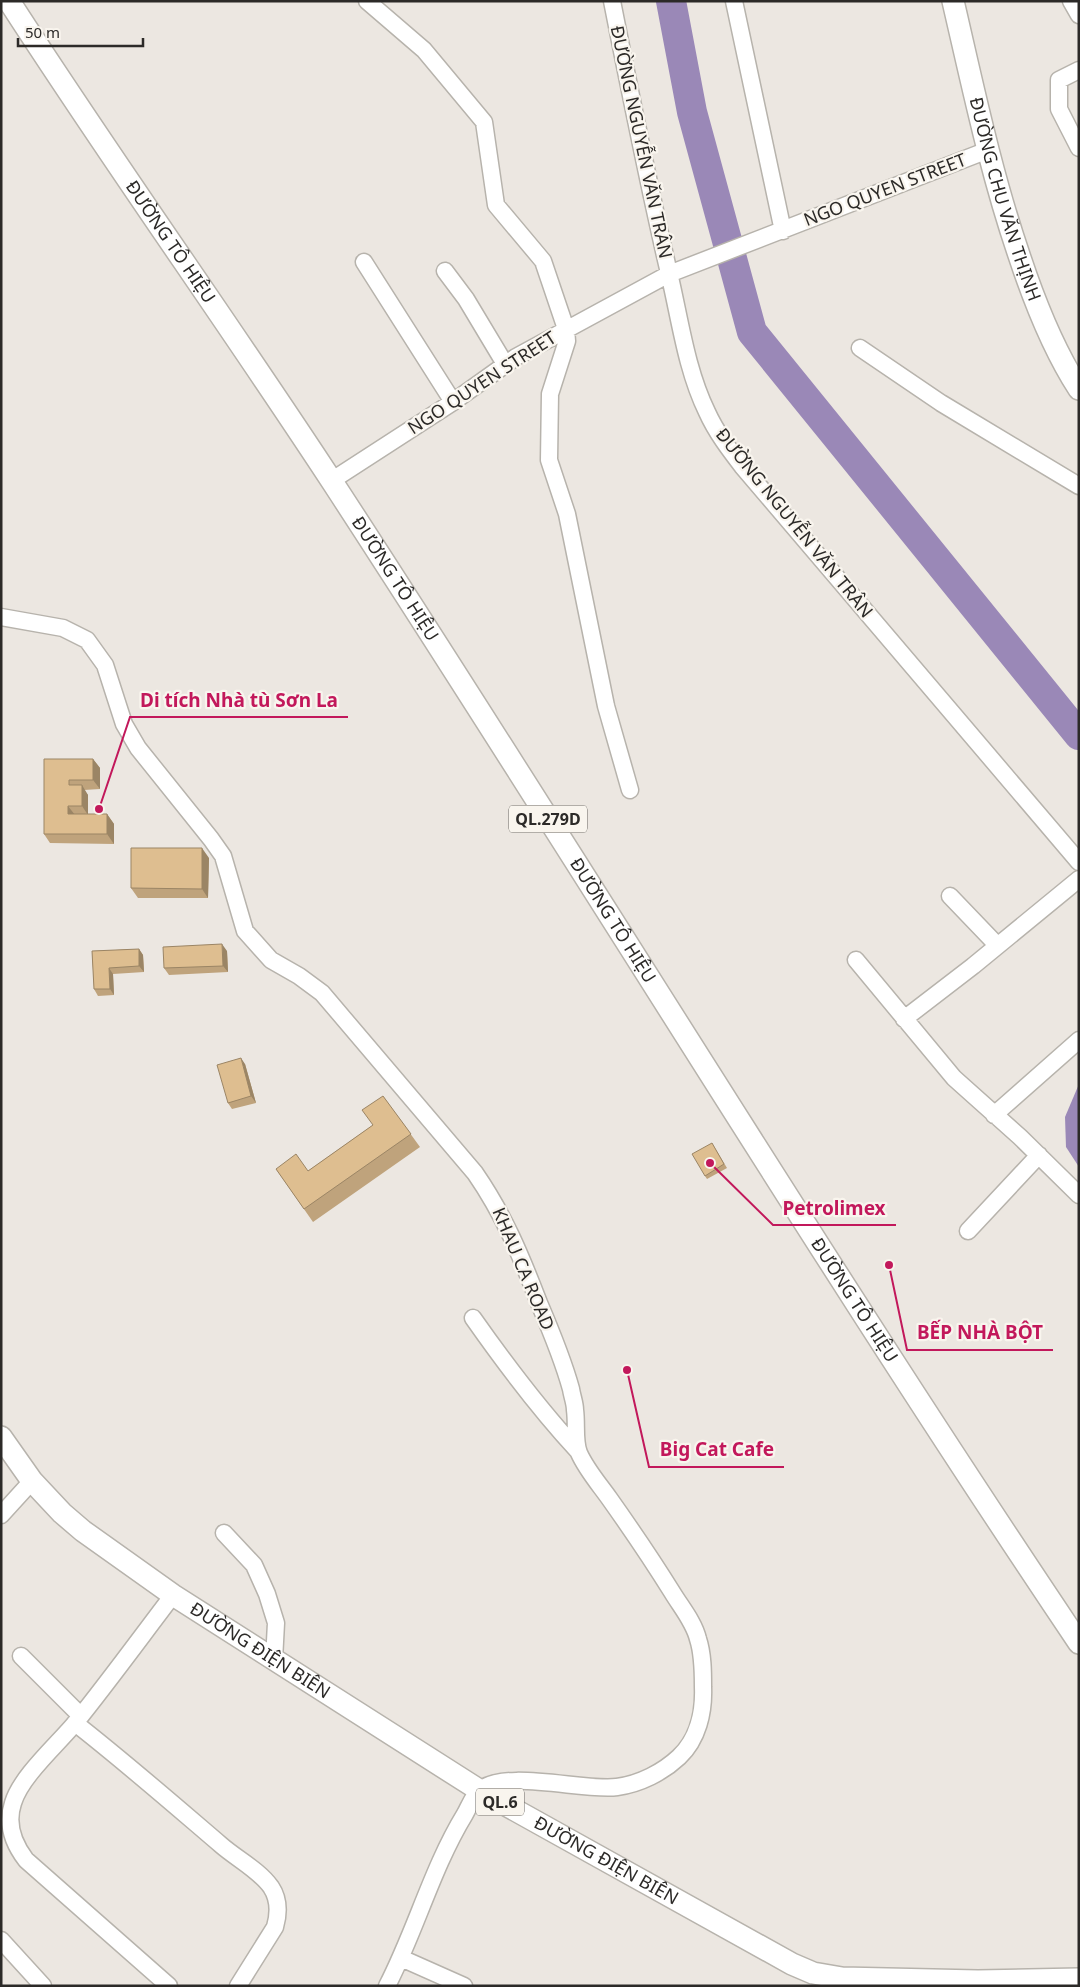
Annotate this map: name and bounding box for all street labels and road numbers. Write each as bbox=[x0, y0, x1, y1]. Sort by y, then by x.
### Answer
street label: ĐƯỜNG NGUYỄN VĂN TRÂN bbox=[606, 23, 679, 260]
street label: ĐƯỜNG CHU VĂN THỊNH bbox=[965, 95, 1047, 304]
street label: NGO QUYEN STREET bbox=[800, 147, 969, 231]
street label: ĐƯỜNG TÔ HIỆU bbox=[121, 175, 222, 307]
street label: NGO QUYEN STREET bbox=[403, 325, 560, 439]
street label: ĐƯỜNG NGUYỄN VĂN TRÂN bbox=[711, 422, 880, 622]
street label: ĐƯỜNG TÔ HIỆU bbox=[347, 511, 445, 645]
road number: QL.279D bbox=[509, 806, 587, 832]
street label: ĐƯỜNG TÔ HIỆU bbox=[565, 853, 662, 987]
street label: KHAU CA ROAD bbox=[487, 1204, 561, 1334]
street label: ĐƯỜNG TÔ HIỆU bbox=[806, 1233, 904, 1367]
street label: ĐƯỜNG ĐIỆN BIÊN bbox=[186, 1596, 335, 1703]
road number: QL.6 bbox=[476, 1788, 524, 1815]
street label: ĐƯỜNG ĐIỆN BIÊN bbox=[530, 1810, 683, 1910]

